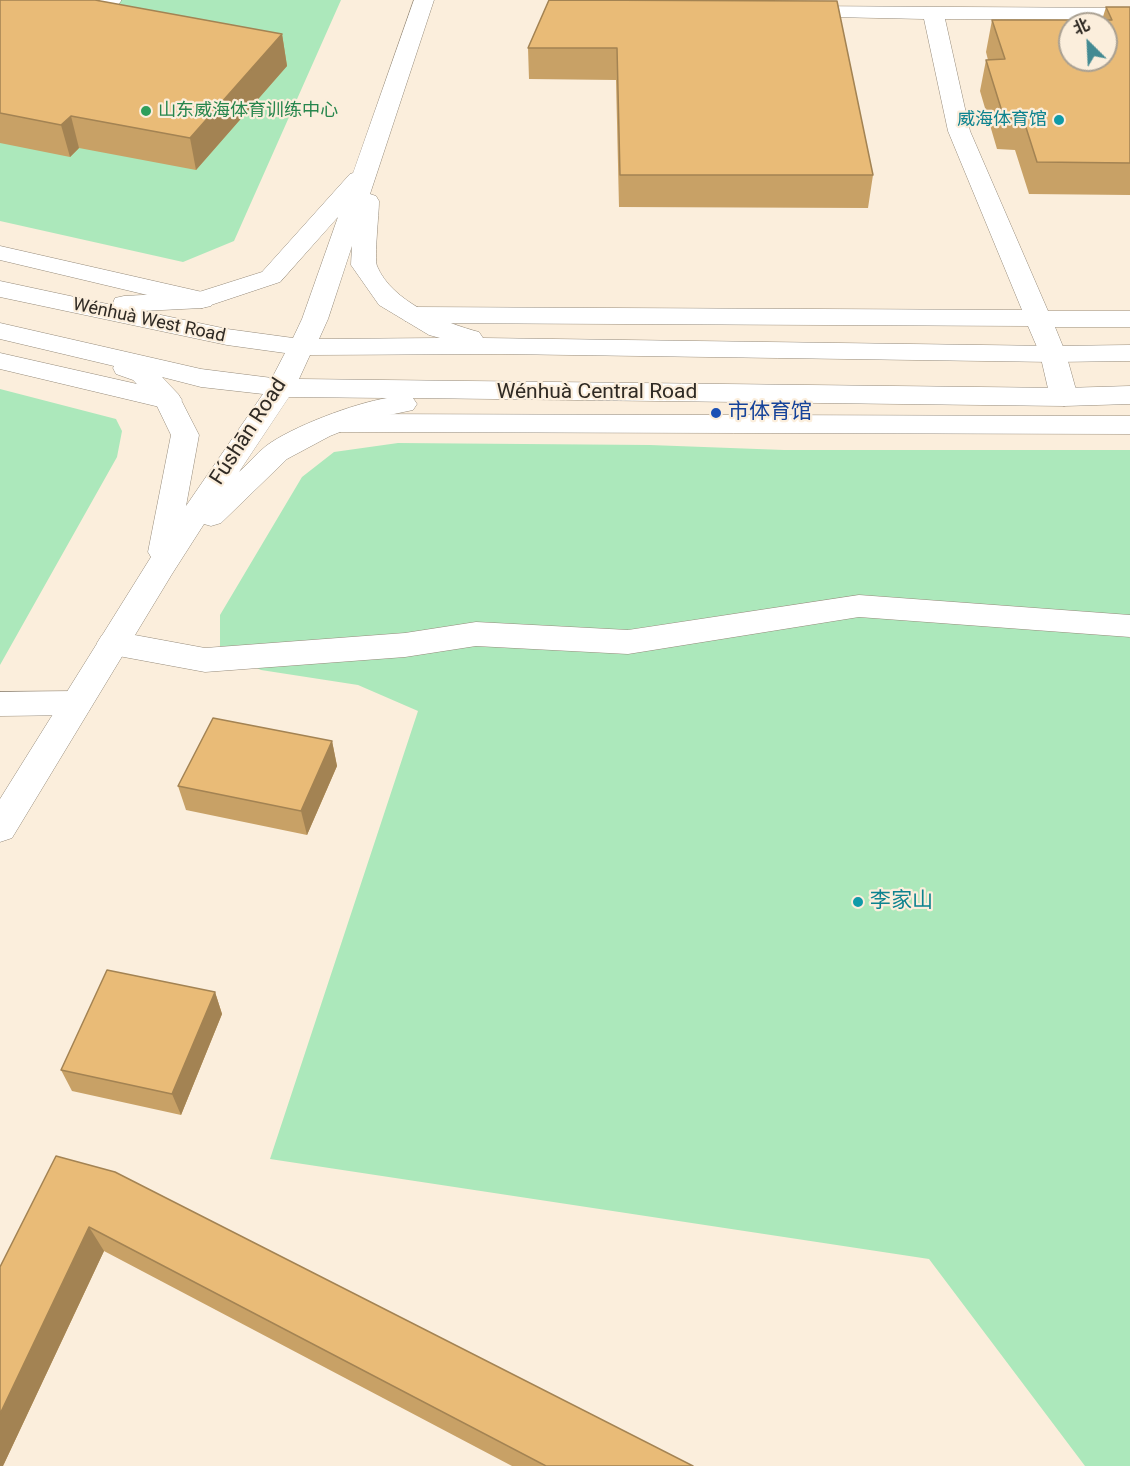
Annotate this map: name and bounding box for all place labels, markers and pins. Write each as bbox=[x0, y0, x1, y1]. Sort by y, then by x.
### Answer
place label: 山东威海体育训练中心 bbox=[158, 100, 338, 122]
marker: 山东威海体育训练中心 bbox=[139, 104, 153, 118]
place label: 威海体育馆 bbox=[957, 109, 1047, 131]
marker: 威海体育馆 bbox=[1052, 113, 1066, 127]
place label: 市体育馆 bbox=[728, 400, 812, 426]
marker: 市体育馆 bbox=[709, 406, 723, 420]
place label: 李家山 bbox=[870, 889, 933, 915]
marker: 李家山 bbox=[851, 895, 865, 909]

